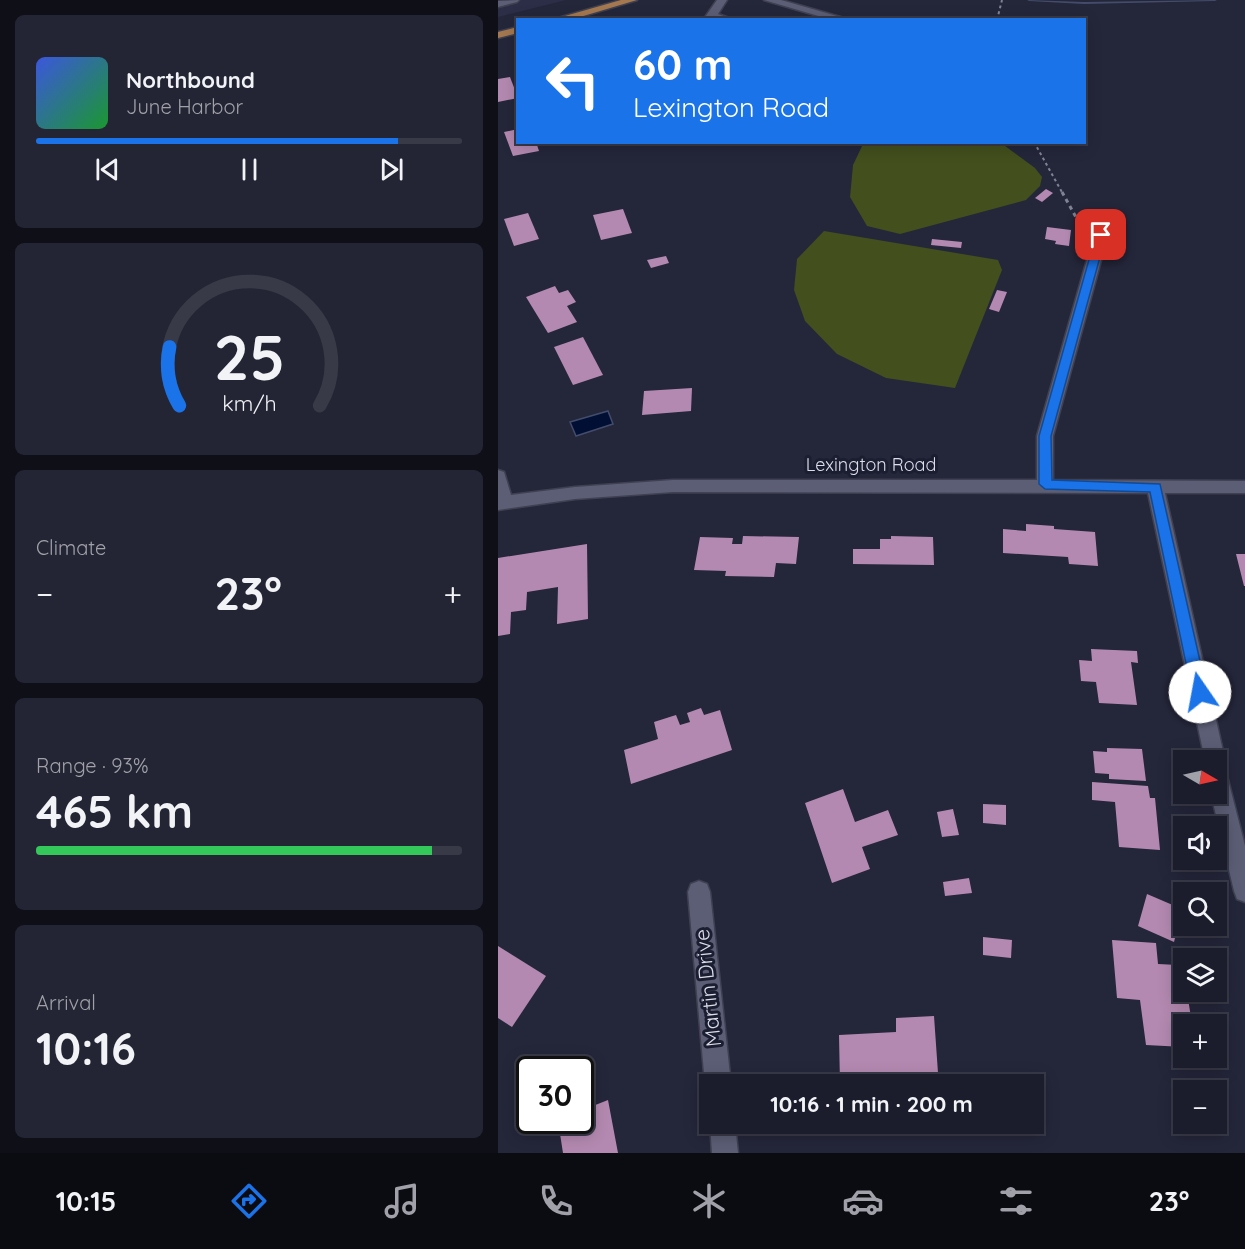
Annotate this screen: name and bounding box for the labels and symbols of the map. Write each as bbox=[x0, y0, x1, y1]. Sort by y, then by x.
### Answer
pin bbox=[1075, 209, 1126, 260]
street label: Lexington Road bbox=[806, 453, 936, 476]
position arrow bbox=[1168, 660, 1232, 724]
north arrow bbox=[1173, 750, 1227, 804]
street label: Martin Drive bbox=[688, 928, 726, 1048]
speed limit sign: 30 bbox=[516, 1056, 594, 1134]

